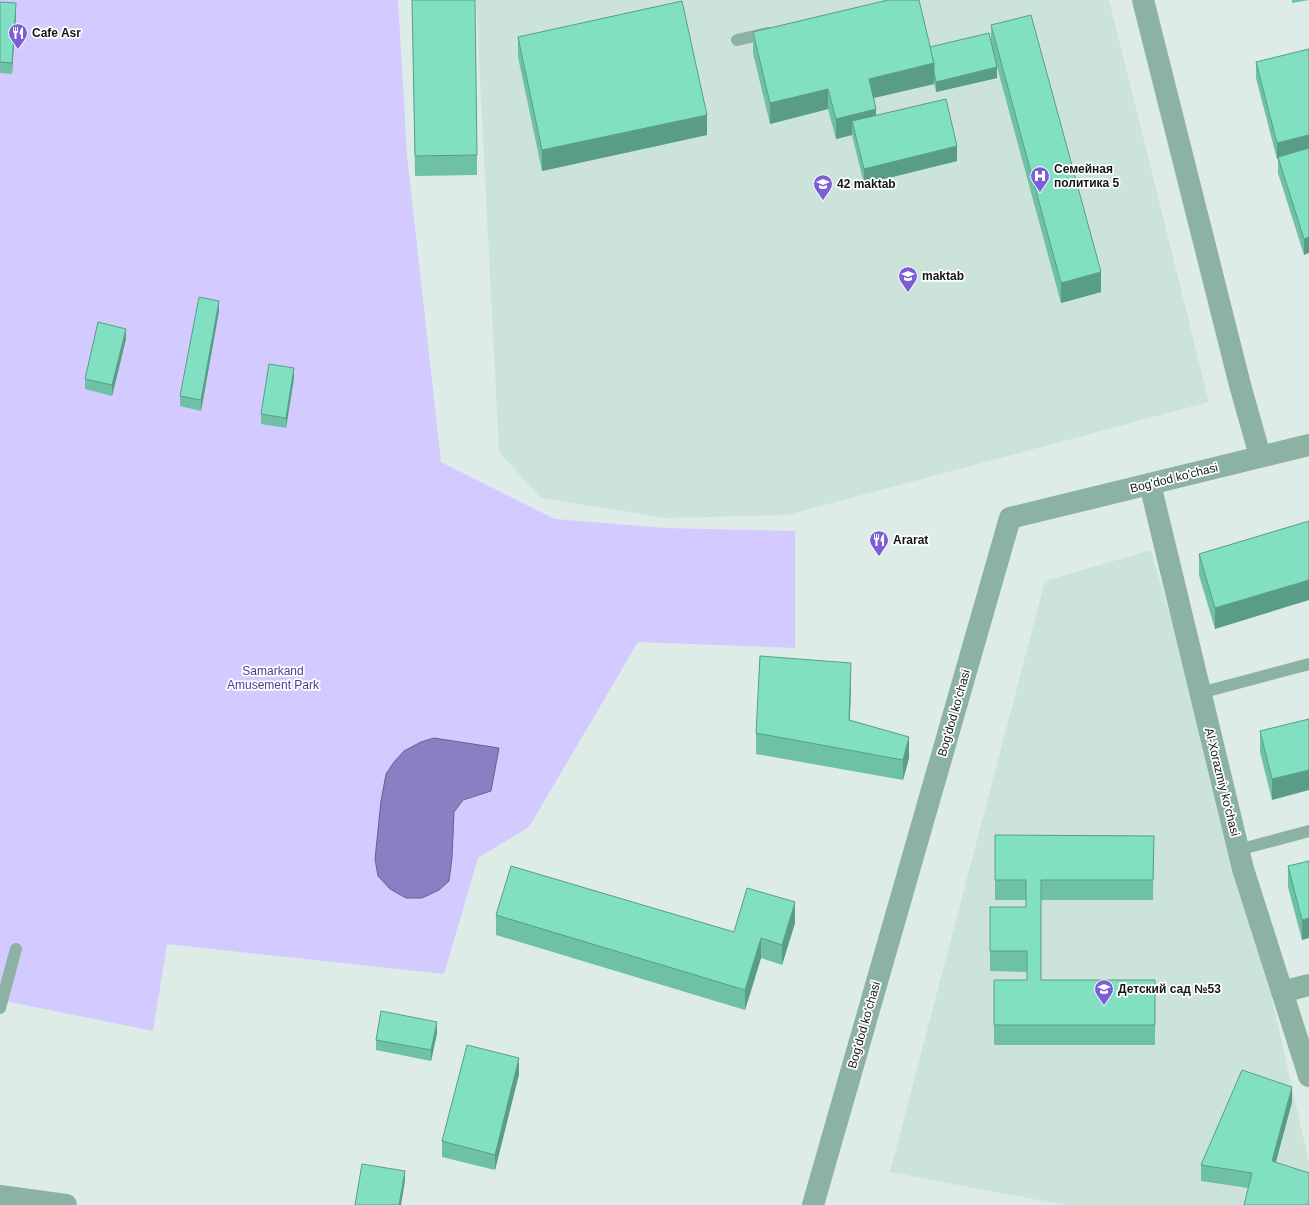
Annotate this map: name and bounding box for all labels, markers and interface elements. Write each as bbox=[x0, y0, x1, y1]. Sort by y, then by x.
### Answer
restaurant icon: Cafe Asr bbox=[7, 22, 29, 50]
place label: Cafe Asr bbox=[32, 26, 81, 40]
place label: Семейная политика 5 bbox=[1054, 162, 1120, 190]
hospital icon: Семейная политика 5 bbox=[1029, 165, 1051, 193]
school or university icon: 42 maktab bbox=[812, 173, 834, 201]
place label: 42 maktab bbox=[837, 177, 896, 191]
school or university icon: maktab bbox=[897, 265, 919, 293]
place label: maktab bbox=[922, 269, 964, 283]
street label: Bog'dod ko'chasi bbox=[1129, 460, 1219, 496]
restaurant icon: Ararat bbox=[868, 529, 890, 557]
place label: Ararat bbox=[893, 533, 928, 547]
park label: Samarkand Amusement Park bbox=[227, 664, 320, 692]
street label: Bog'dod ko'chasi bbox=[935, 668, 973, 758]
street label: Al-Xorazmiy ko'chasi bbox=[1202, 726, 1242, 838]
school or university icon: Детский сад №53 bbox=[1093, 978, 1115, 1006]
street label: Bog'dod ko'chasi bbox=[845, 980, 883, 1070]
place label: Детский сад №53 bbox=[1118, 982, 1221, 996]

